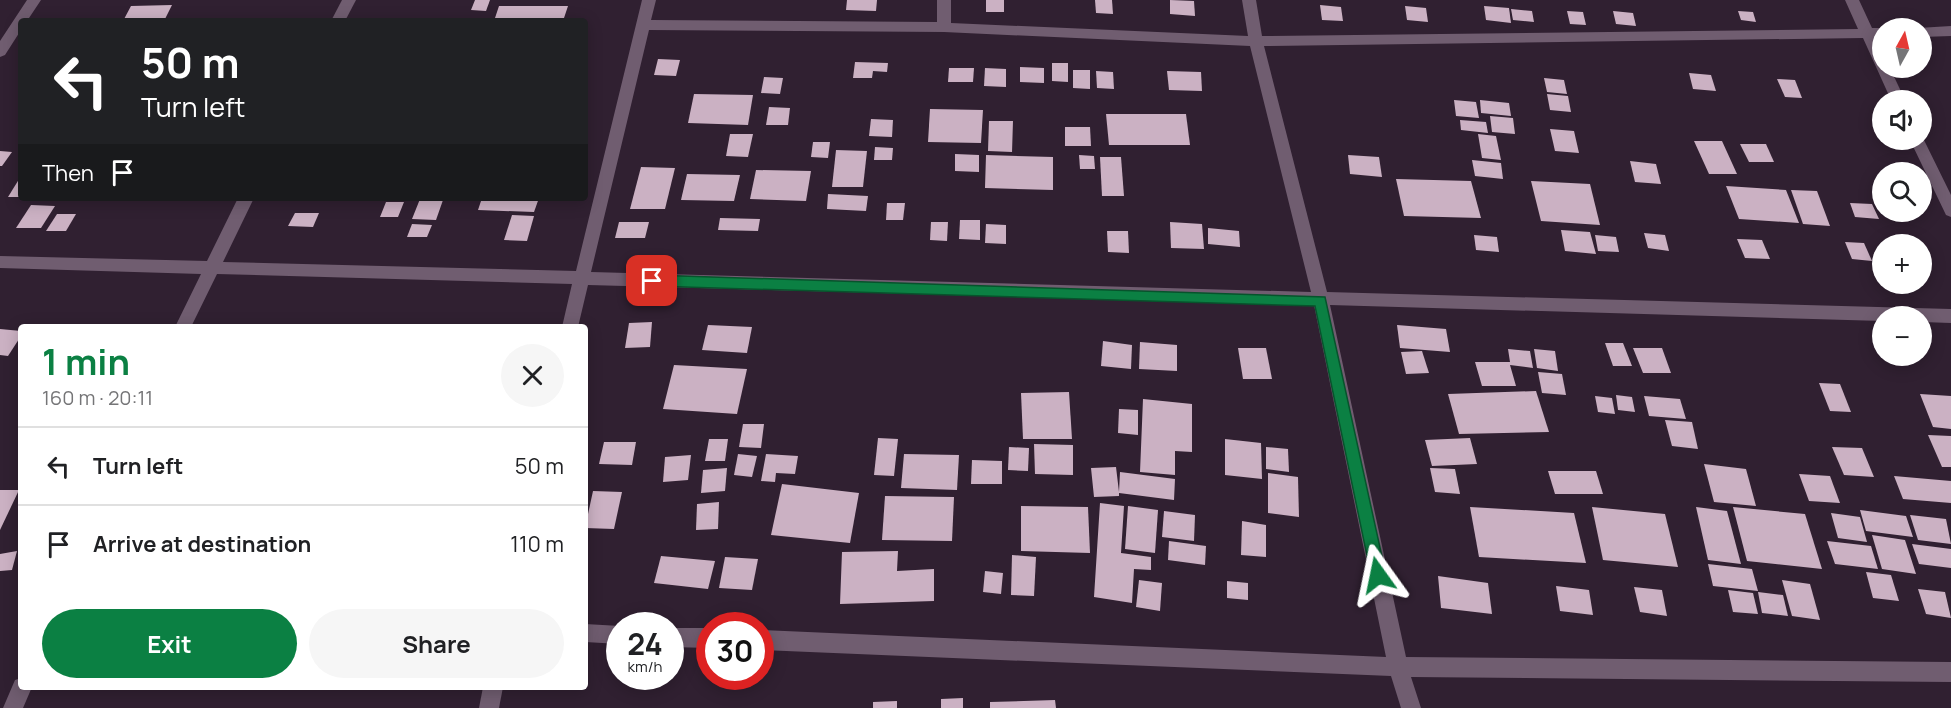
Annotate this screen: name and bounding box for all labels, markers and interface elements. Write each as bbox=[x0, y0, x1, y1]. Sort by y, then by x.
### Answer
north arrow bbox=[1872, 18, 1932, 78]
map controls bbox=[1872, 18, 1932, 366]
text: 50 m bbox=[141, 33, 239, 91]
icon: left bbox=[42, 42, 120, 120]
text: Turn left bbox=[141, 88, 245, 125]
button: sound bbox=[1872, 90, 1932, 150]
icon: arrive bbox=[106, 156, 139, 189]
text: Then bbox=[42, 158, 94, 188]
button: search bbox=[1872, 162, 1932, 222]
button: + bbox=[1872, 234, 1932, 294]
pin bbox=[626, 255, 677, 306]
icon: arrive bbox=[635, 264, 668, 297]
button: − bbox=[1872, 306, 1932, 366]
text: 1 min bbox=[42, 337, 130, 386]
button: close bbox=[501, 344, 564, 407]
text: 160 m · 20:11 bbox=[42, 384, 153, 411]
icon: left bbox=[42, 450, 75, 483]
text: Turn left bbox=[93, 451, 183, 481]
text: 50 m bbox=[515, 451, 564, 481]
icon: arrive bbox=[42, 528, 75, 561]
text: Arrive at destination bbox=[93, 529, 311, 559]
text: 110 m bbox=[510, 529, 564, 559]
position arrow bbox=[1346, 543, 1410, 607]
button: Exit bbox=[42, 609, 297, 678]
button: Share bbox=[309, 609, 564, 678]
speed limit sign: 30 bbox=[696, 612, 774, 690]
text: 24 bbox=[627, 623, 663, 664]
text: km/h bbox=[628, 656, 662, 677]

